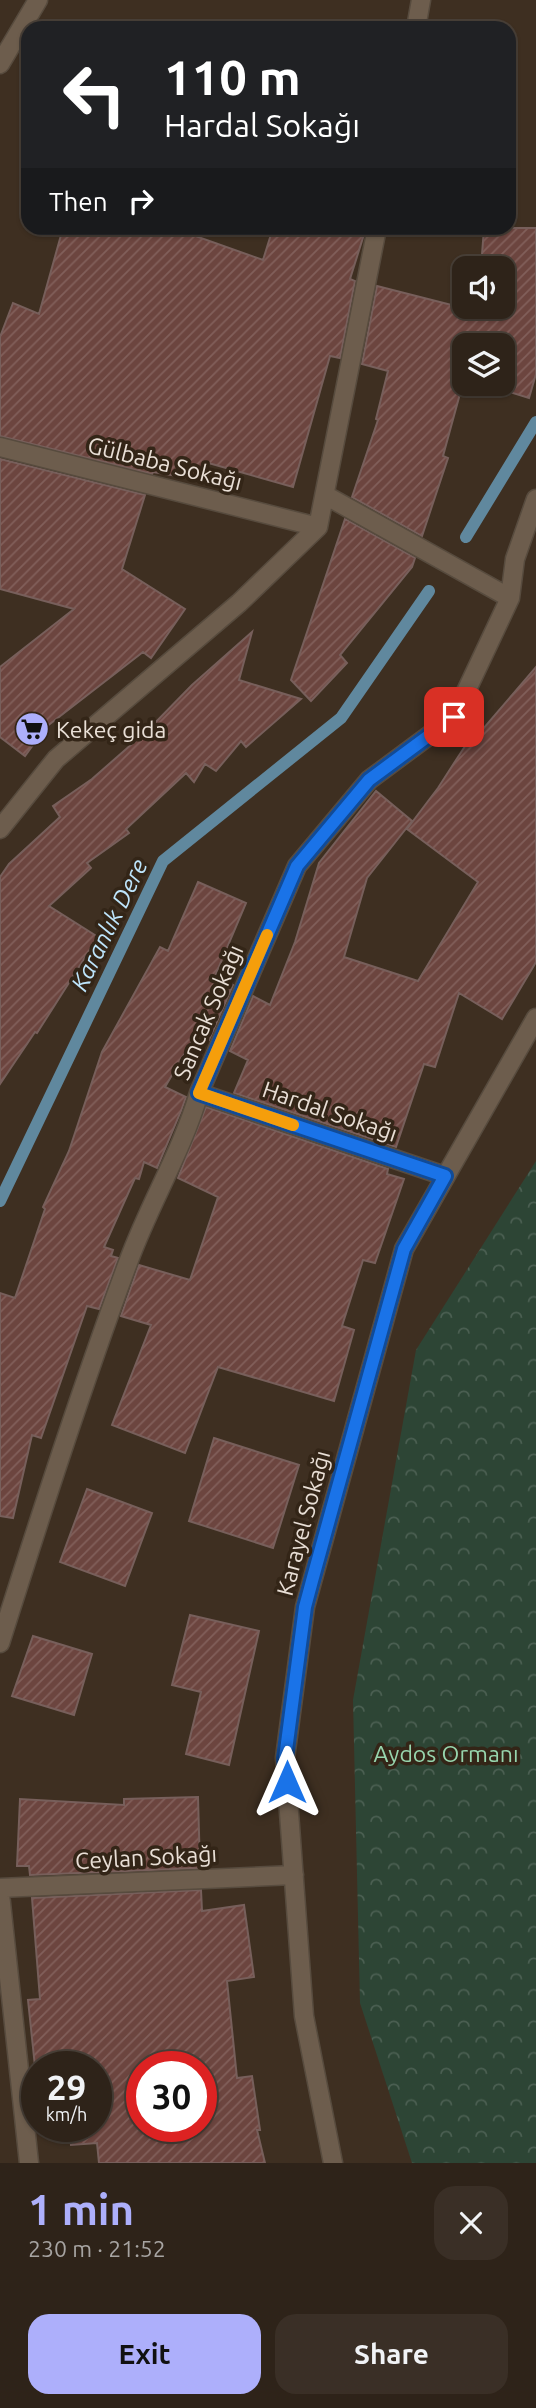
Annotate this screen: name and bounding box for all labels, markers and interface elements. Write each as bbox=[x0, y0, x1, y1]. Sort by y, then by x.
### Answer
icon: left bbox=[49, 49, 140, 140]
text: 110 m bbox=[164, 49, 301, 104]
text: Hardal Sokağı bbox=[164, 107, 360, 143]
icon: right bbox=[122, 182, 160, 220]
text: Then bbox=[49, 187, 108, 216]
map controls bbox=[452, 256, 515, 396]
button: sound bbox=[452, 256, 515, 319]
button: layers bbox=[452, 333, 515, 396]
street label: Gülbaba Sokağı bbox=[85, 432, 245, 494]
pin bbox=[424, 687, 484, 747]
icon: arrive bbox=[435, 698, 473, 736]
supermarket icon: Kekeç gida bbox=[13, 710, 51, 748]
place label: Kekeç gida bbox=[56, 717, 166, 742]
water label: Karanlık Dere bbox=[65, 855, 153, 995]
street label: Sancak Sokağı bbox=[168, 941, 248, 1083]
street label: Hardal Sokağı bbox=[259, 1076, 401, 1146]
street label: Karayel Sokağı bbox=[272, 1448, 334, 1598]
park label: Aydos Ormanı bbox=[373, 1741, 519, 1766]
position arrow bbox=[250, 1745, 324, 1819]
street label: Ceylan Sokağı bbox=[74, 1841, 218, 1873]
speed limit sign: 30 bbox=[126, 2051, 217, 2142]
text: 29 bbox=[47, 2067, 86, 2107]
text: km/h bbox=[46, 2104, 87, 2124]
text: 1 min bbox=[28, 2186, 134, 2233]
button: close bbox=[434, 2186, 508, 2260]
text: 230 m · 21:52 bbox=[28, 2236, 166, 2261]
button: Exit bbox=[28, 2314, 261, 2394]
button: Share bbox=[275, 2314, 508, 2394]

